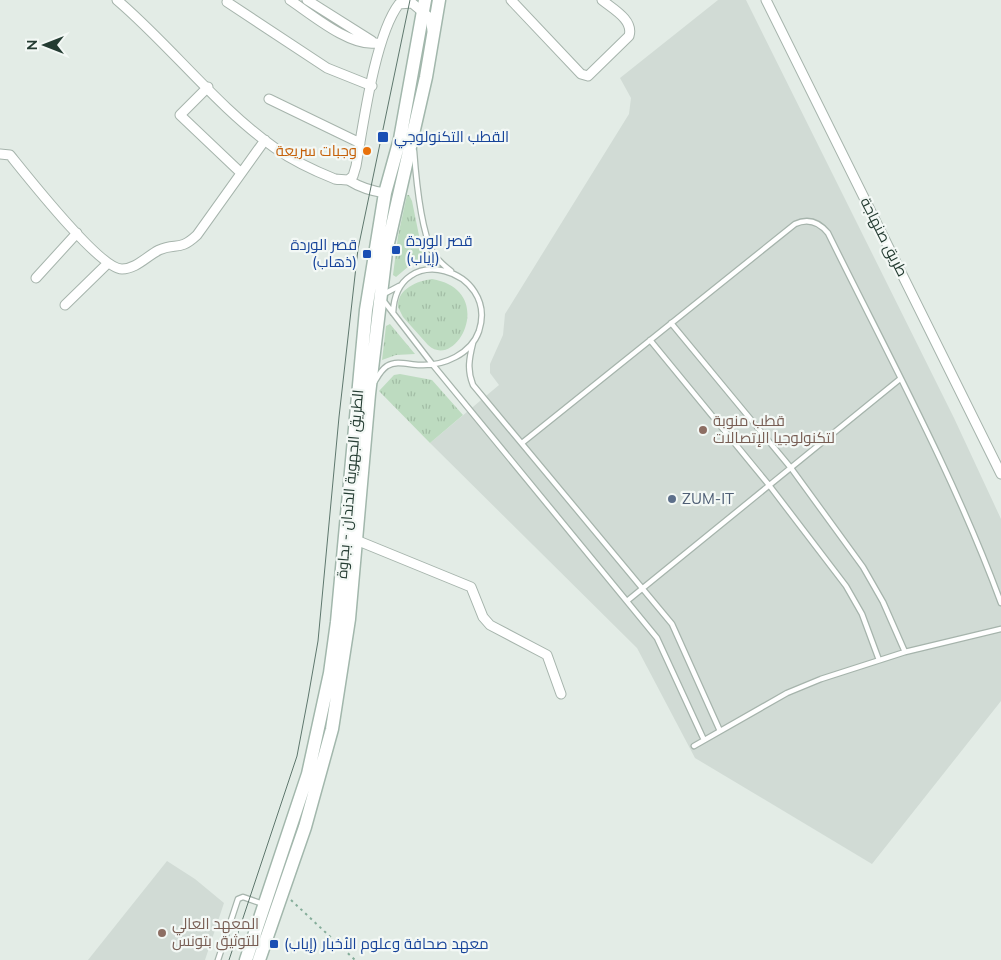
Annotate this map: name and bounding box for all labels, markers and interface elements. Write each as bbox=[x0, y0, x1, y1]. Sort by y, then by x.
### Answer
north arrow bbox=[20, 20, 70, 70]
text: N bbox=[23, 40, 41, 50]
place label: القطب التكنولوجي bbox=[394, 127, 509, 149]
marker: القطب التكنولوجي bbox=[376, 130, 390, 144]
place label: وجبات سريعة bbox=[276, 141, 357, 160]
marker: وجبات سريعة bbox=[361, 145, 373, 157]
street label: طريق صنهاجة bbox=[856, 194, 912, 280]
place label: قصر الوردة (إياب) bbox=[406, 231, 473, 267]
place label: قصر الوردة (ذهاب) bbox=[290, 235, 357, 271]
marker: قصر الوردة (إياب) bbox=[390, 244, 402, 256]
marker: قصر الوردة (ذهاب) bbox=[361, 248, 373, 260]
street label: الطريق الجهوية الدندان - بجاوة bbox=[332, 389, 368, 579]
place label: قطب منوبة لتكنولوجيا الإتصالات bbox=[713, 411, 835, 447]
marker: قطب منوبة لتكنولوجيا الإتصالات bbox=[697, 424, 709, 436]
place label: ZUM-IT bbox=[682, 489, 734, 508]
marker: ZUM-IT bbox=[666, 493, 678, 505]
place label: المعهد العالي للتوثيق بتونس bbox=[172, 914, 259, 951]
marker: المعهد العالي للتوثيق بتونس bbox=[156, 927, 168, 939]
place label: معهد صحافة وعلوم الأخبار (إياب) bbox=[284, 934, 489, 954]
marker: معهد صحافة وعلوم الأخبار (إياب) bbox=[268, 938, 280, 950]

